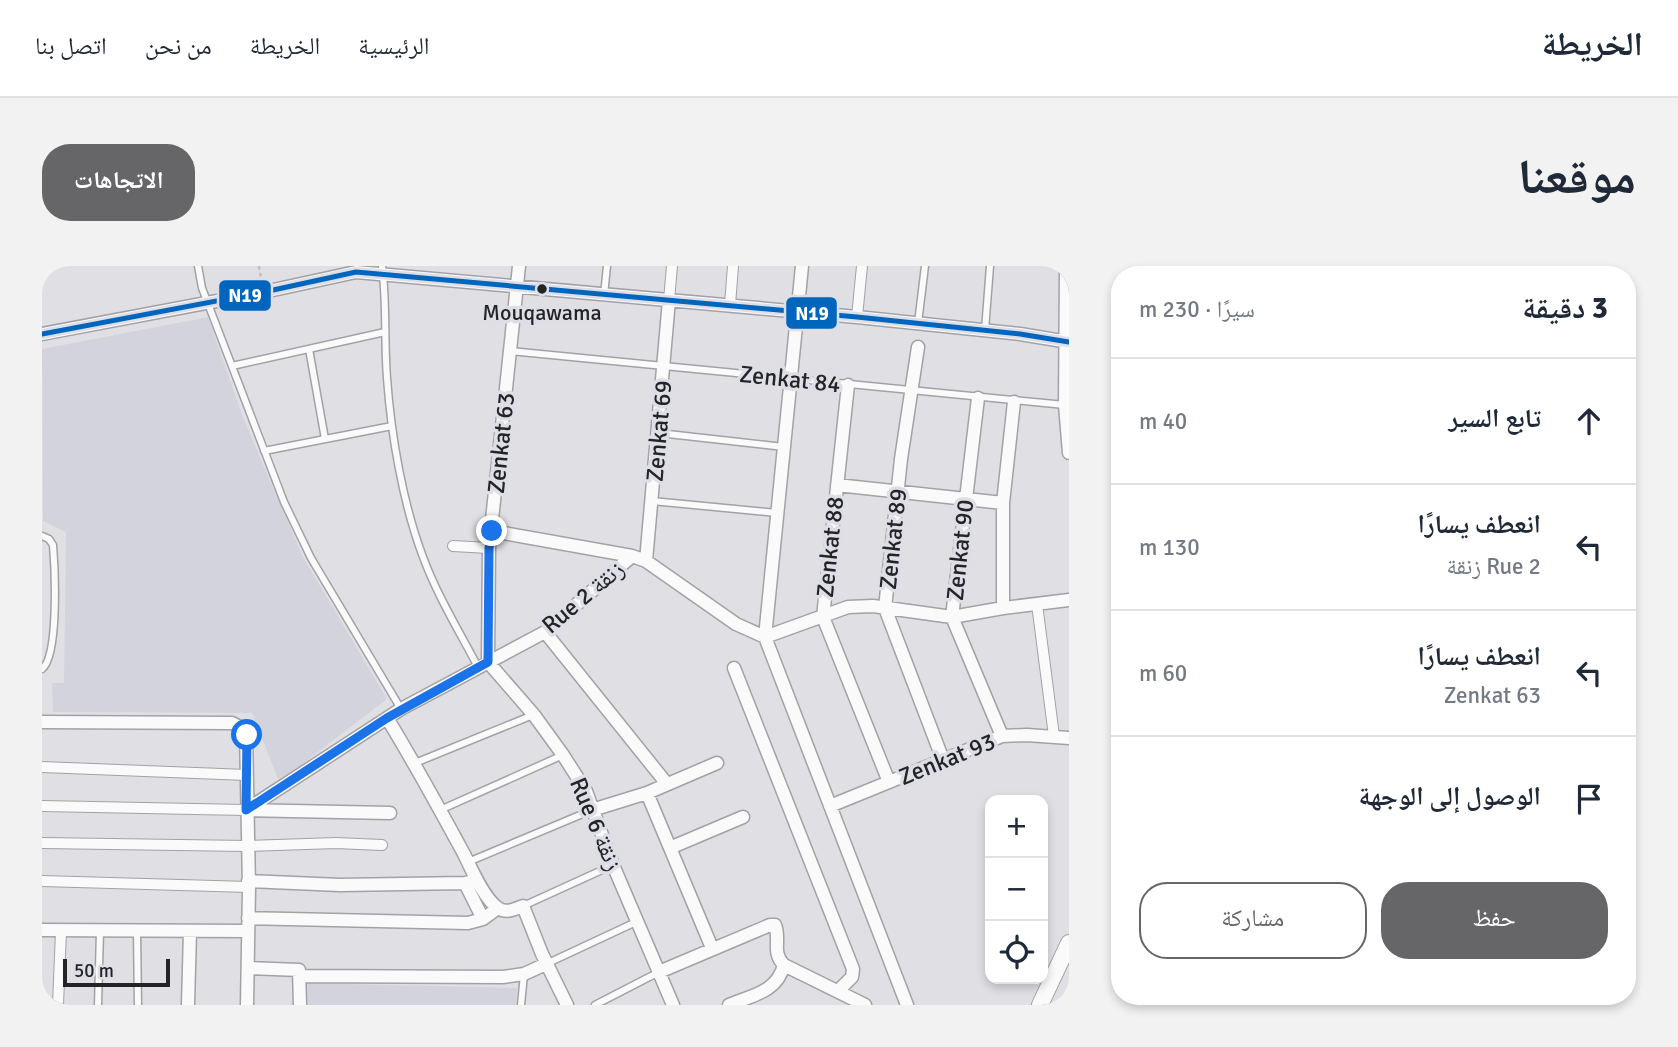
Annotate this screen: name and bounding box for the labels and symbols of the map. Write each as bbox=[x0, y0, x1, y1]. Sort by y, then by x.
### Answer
line badge: N19 bbox=[218, 279, 272, 312]
marker: Mouqawama bbox=[535, 282, 549, 296]
text: N19 bbox=[228, 284, 262, 308]
line badge: N19 bbox=[785, 296, 838, 330]
place label: Mouqawama bbox=[482, 299, 602, 326]
text: N19 bbox=[795, 302, 829, 326]
street label: Zenkat 84 bbox=[738, 359, 842, 399]
street label: Zenkat 69 bbox=[640, 379, 678, 483]
street label: Zenkat 63 bbox=[481, 391, 521, 495]
street label: Zenkat 89 bbox=[873, 487, 913, 591]
street label: Zenkat 88 bbox=[810, 495, 850, 599]
street label: Zenkat 90 bbox=[940, 498, 980, 602]
route end bbox=[476, 515, 507, 546]
street label: Rue 2 زنقة bbox=[536, 554, 630, 640]
route start bbox=[231, 719, 262, 750]
street label: Zenkat 93 bbox=[894, 726, 1000, 792]
street label: Rue 6 زنقة bbox=[563, 773, 629, 875]
scale bar bbox=[63, 956, 170, 988]

